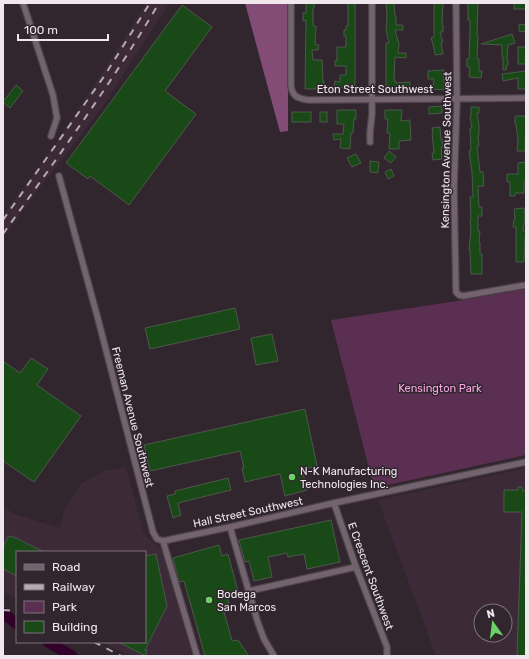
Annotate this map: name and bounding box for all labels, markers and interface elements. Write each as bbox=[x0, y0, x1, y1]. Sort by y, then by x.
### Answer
scale bar bbox=[18, 16, 108, 42]
text: 100 m bbox=[24, 23, 58, 37]
street label: Kensington Avenue Southwest bbox=[439, 71, 454, 229]
street label: Eton Street Southwest bbox=[317, 83, 434, 96]
street label: Freeman Avenue Southwest bbox=[109, 346, 156, 489]
park label: Kensington Park bbox=[398, 382, 482, 395]
place label: N-K Manufacturing Technologies Inc. bbox=[300, 465, 397, 491]
marker: N-K Manufacturing Technologies Inc. bbox=[287, 472, 297, 482]
street label: Hall Street Southwest bbox=[192, 494, 305, 530]
street label: E Crescent Southwest bbox=[345, 520, 396, 633]
legend bbox=[16, 551, 146, 643]
text: Road bbox=[52, 560, 80, 574]
text: Railway bbox=[52, 580, 95, 594]
place label: Bodega San Marcos bbox=[217, 588, 277, 614]
marker: Bodega San Marcos bbox=[204, 595, 214, 605]
text: Park bbox=[52, 600, 78, 614]
north arrow bbox=[473, 603, 513, 643]
text: N bbox=[485, 606, 496, 621]
text: Building bbox=[52, 620, 98, 634]

